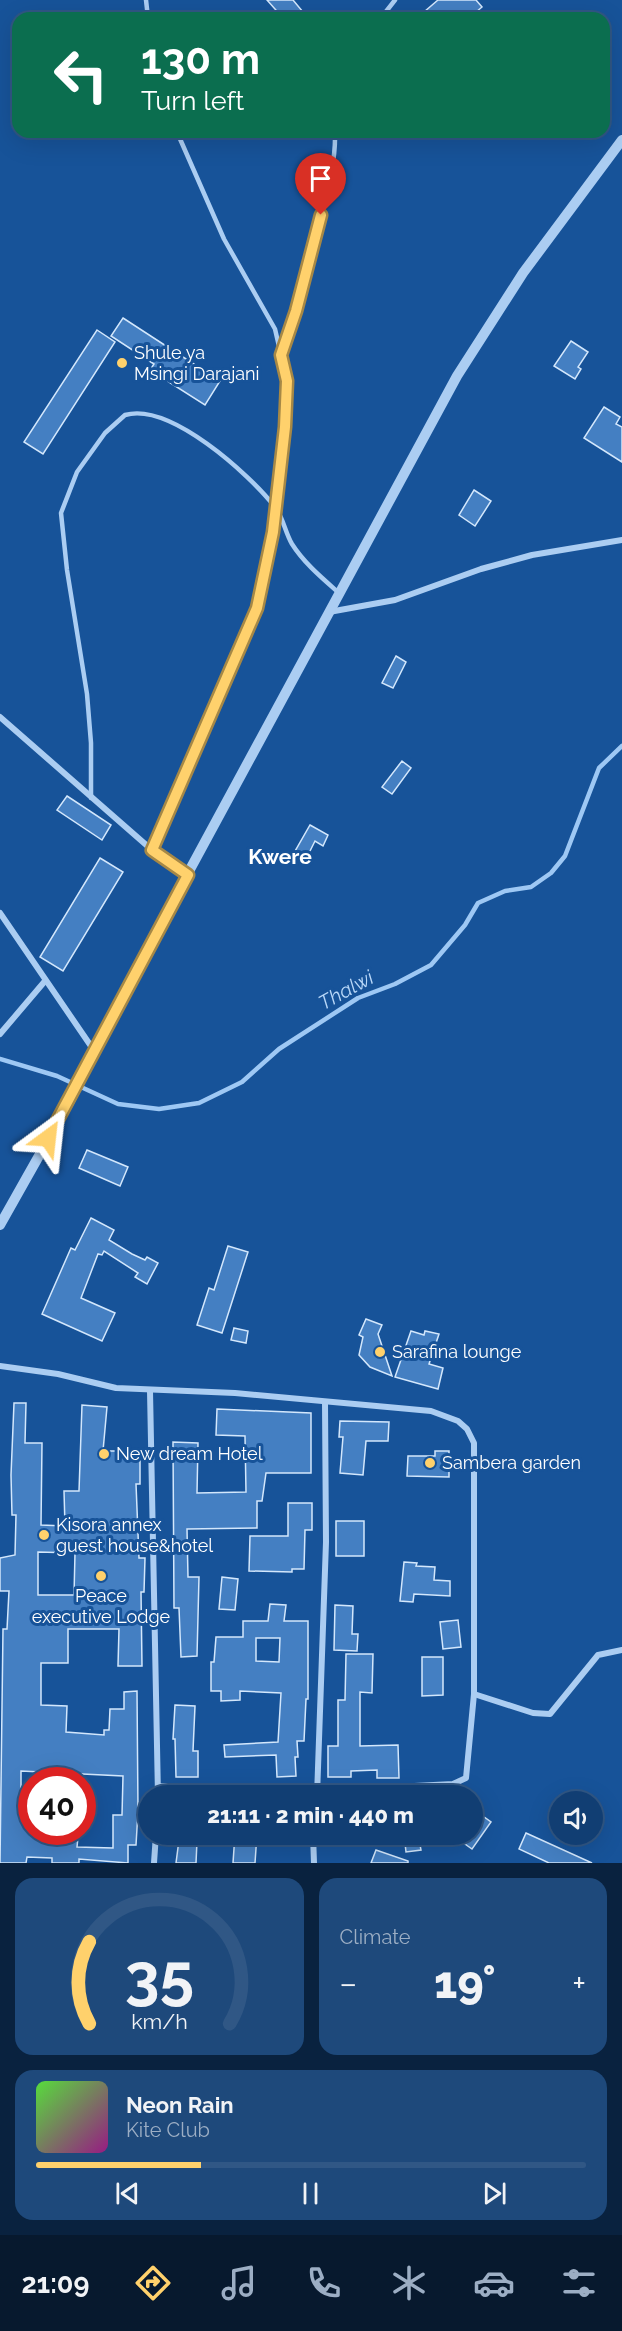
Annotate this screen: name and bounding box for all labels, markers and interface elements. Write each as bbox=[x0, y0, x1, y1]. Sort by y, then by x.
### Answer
text: 130 m bbox=[141, 35, 260, 84]
icon: left bbox=[42, 36, 120, 114]
text: Turn left bbox=[141, 85, 244, 116]
pin bbox=[295, 153, 346, 215]
icon: arrive bbox=[304, 162, 337, 195]
place label: Shule ya Msingi Darajani bbox=[134, 342, 259, 384]
marker: Shule ya Msingi Darajani bbox=[115, 356, 129, 370]
district label: Kwere bbox=[248, 844, 312, 869]
water label: Thalwi bbox=[314, 965, 378, 1015]
position arrow bbox=[16, 1106, 80, 1170]
place label: Sarafina lounge bbox=[392, 1341, 522, 1362]
marker: Sarafina lounge bbox=[373, 1345, 387, 1359]
place label: New dream Hotel bbox=[116, 1443, 263, 1464]
marker: New dream Hotel bbox=[97, 1447, 111, 1461]
place label: Sambera garden bbox=[442, 1452, 581, 1473]
marker: Sambera garden bbox=[423, 1456, 437, 1470]
place label: Kisora annex guest house&hotel bbox=[56, 1514, 213, 1556]
marker: Kisora annex guest house&hotel bbox=[37, 1528, 51, 1542]
marker: Peace executive Lodge bbox=[94, 1569, 108, 1583]
place label: Peace executive Lodge bbox=[32, 1585, 171, 1627]
speed limit sign: 40 bbox=[18, 1767, 96, 1845]
map controls bbox=[549, 1791, 603, 1845]
button: sound bbox=[549, 1791, 603, 1845]
text: 21:11 · 2 min · 440 m bbox=[207, 1802, 414, 1828]
text: Climate bbox=[340, 1925, 411, 1949]
text: 35 bbox=[125, 1939, 194, 2013]
text: 19° bbox=[434, 1956, 496, 2009]
text: − bbox=[340, 1964, 357, 2003]
text: + bbox=[572, 1964, 586, 2003]
text: km/h bbox=[131, 2009, 188, 2034]
text: Neon Rain bbox=[126, 2092, 234, 2118]
text: Kite Club bbox=[126, 2118, 210, 2142]
icon: previous bbox=[111, 2177, 144, 2210]
icon: pause bbox=[294, 2177, 327, 2210]
icon: next bbox=[478, 2177, 511, 2210]
icon: directions bbox=[132, 2262, 174, 2304]
icon: music bbox=[218, 2262, 260, 2304]
icon: phone bbox=[303, 2262, 345, 2304]
icon: climate bbox=[388, 2262, 430, 2304]
icon: car bbox=[473, 2262, 515, 2304]
icon: filters bbox=[558, 2262, 600, 2304]
text: 21:09 bbox=[22, 2268, 89, 2299]

